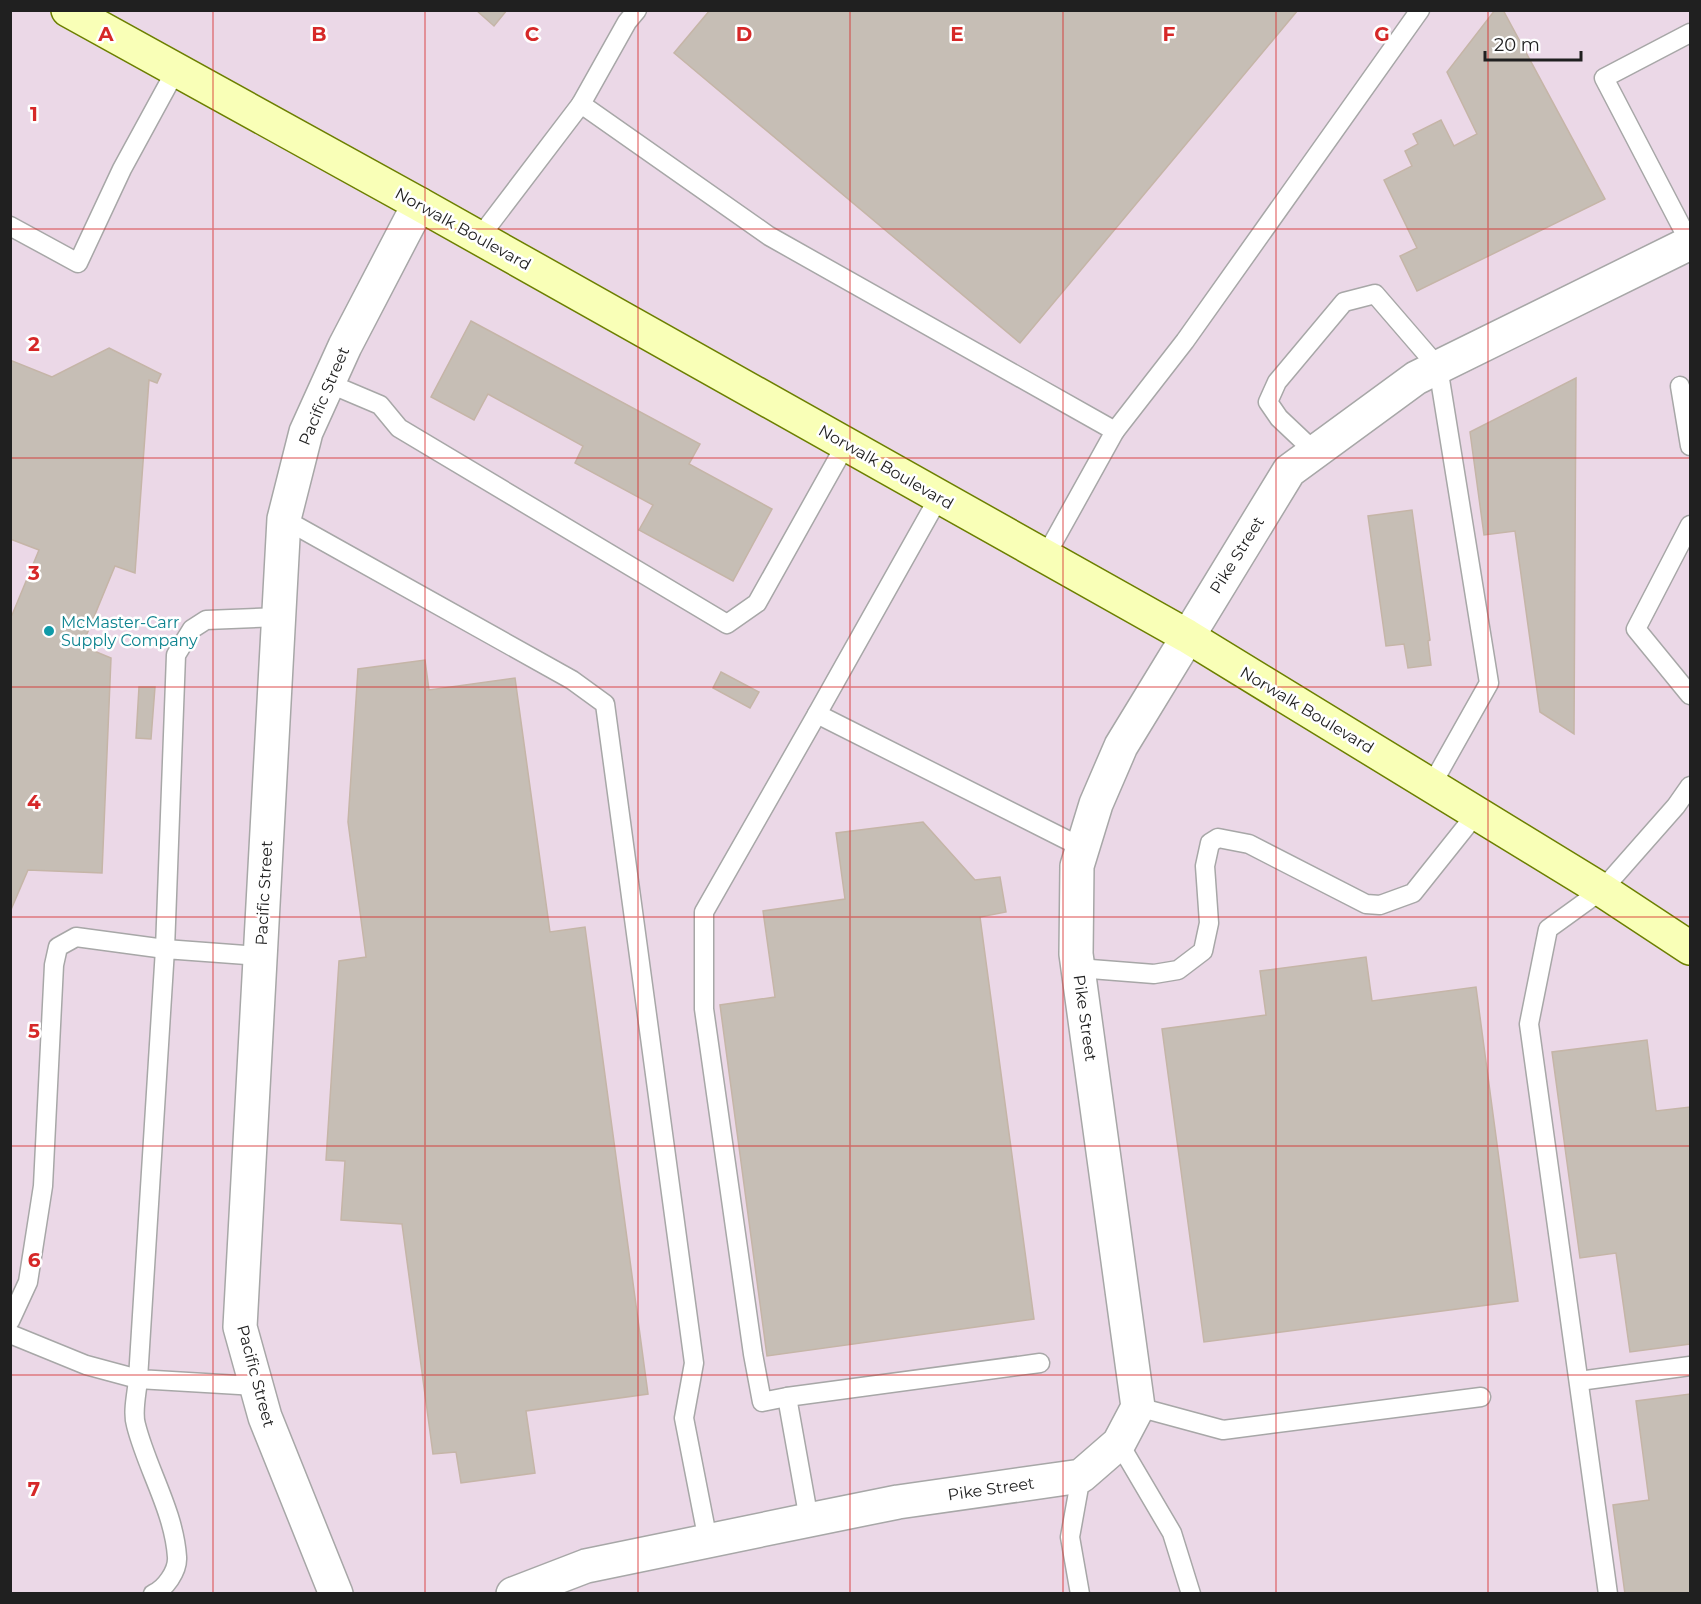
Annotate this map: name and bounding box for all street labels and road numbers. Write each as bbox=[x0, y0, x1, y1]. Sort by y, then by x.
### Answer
street label: Norwalk Boulevard bbox=[392, 184, 534, 274]
street label: Pacific Street bbox=[295, 343, 353, 448]
street label: Norwalk Boulevard bbox=[815, 421, 957, 513]
street label: Pike Street bbox=[1206, 513, 1268, 597]
street label: Norwalk Boulevard bbox=[1237, 663, 1377, 757]
street label: Pacific Street bbox=[252, 840, 276, 946]
street label: Pike Street bbox=[1070, 973, 1101, 1063]
street label: Pacific Street bbox=[233, 1323, 279, 1430]
street label: Pike Street bbox=[946, 1473, 1036, 1504]

